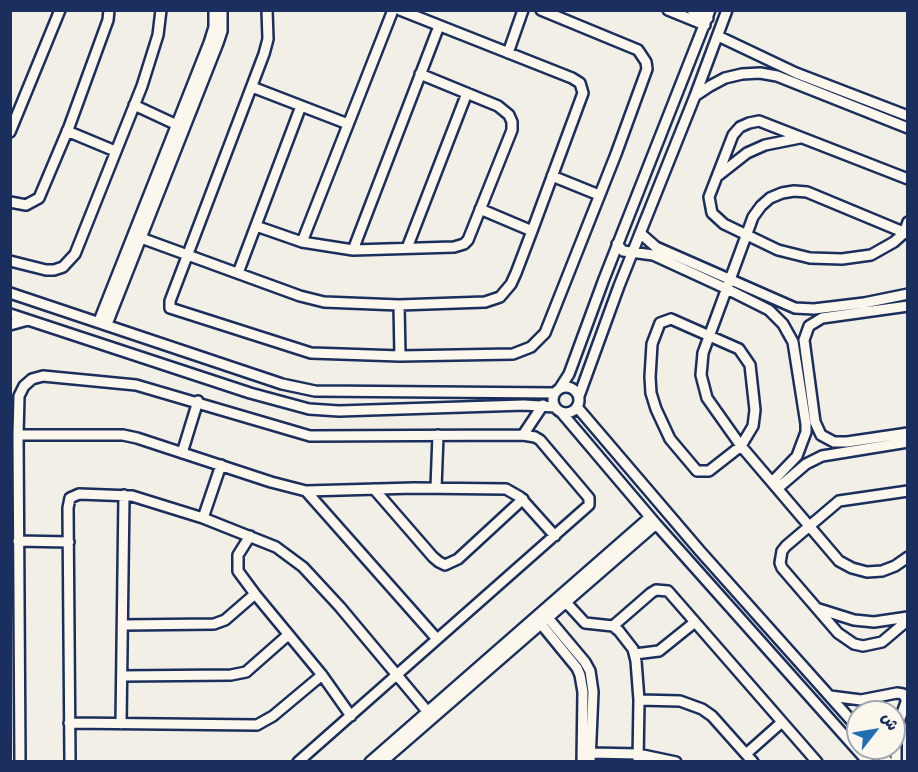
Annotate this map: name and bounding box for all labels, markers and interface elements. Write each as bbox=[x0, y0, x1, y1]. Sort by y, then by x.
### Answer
north arrow bbox=[846, 700, 906, 760]
text: ش bbox=[877, 709, 904, 734]

